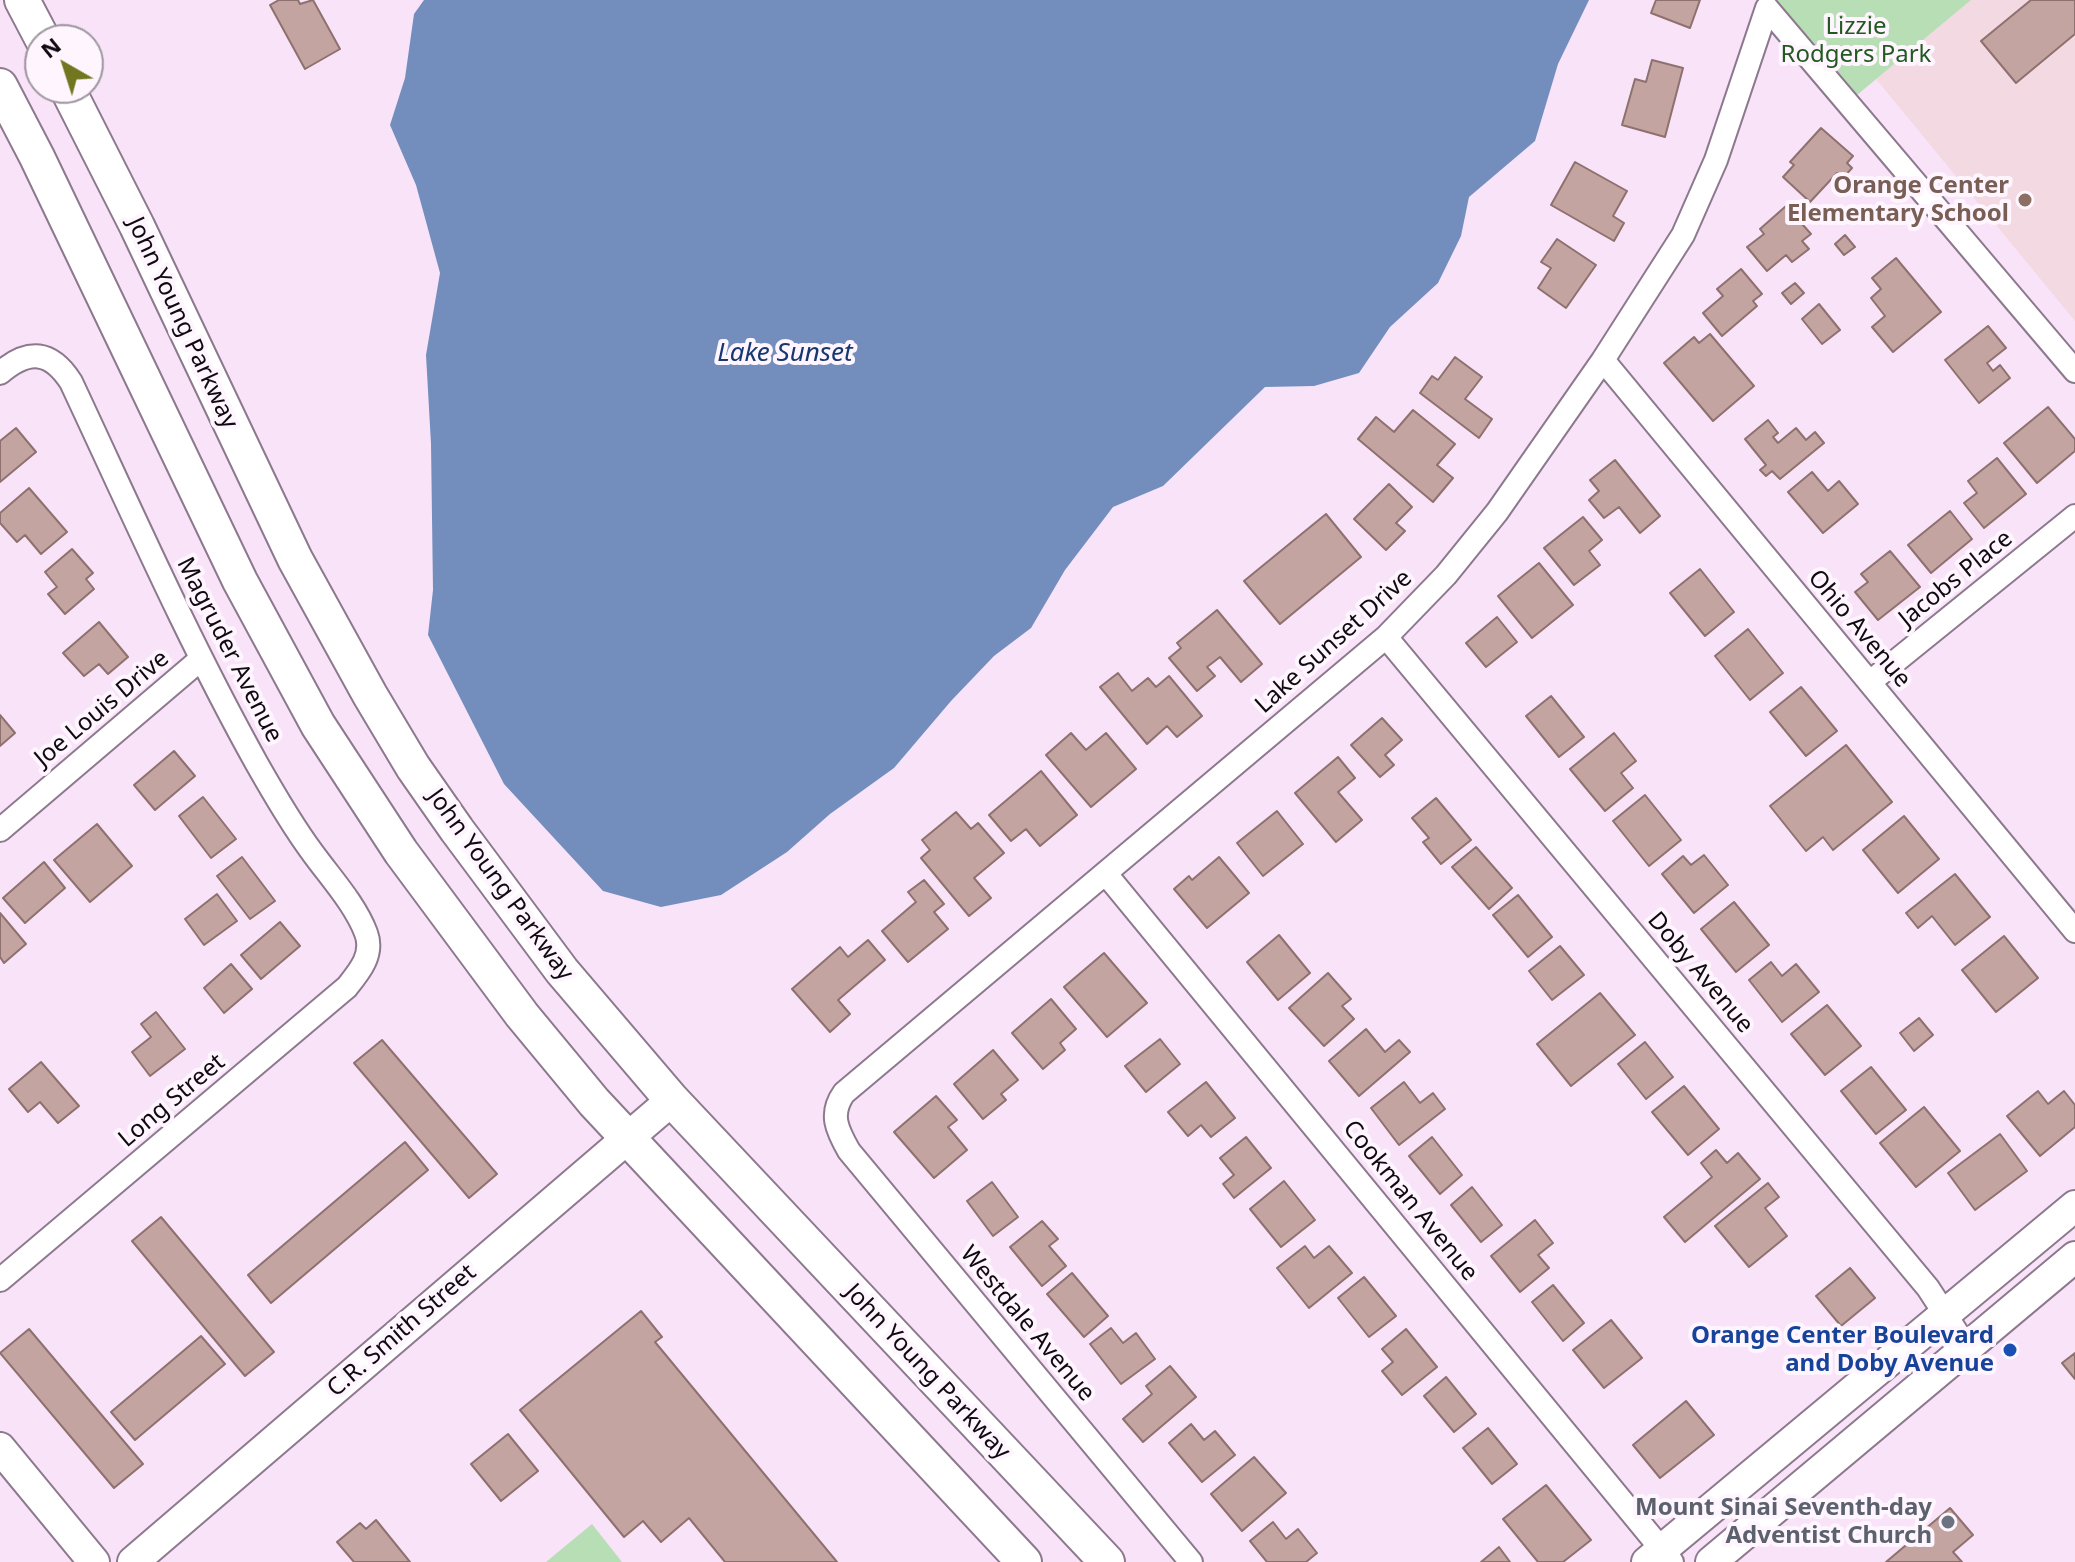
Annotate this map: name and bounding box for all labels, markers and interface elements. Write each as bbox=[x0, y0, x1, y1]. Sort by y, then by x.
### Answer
park label: Lizzie Rodgers Park bbox=[1781, 13, 1931, 69]
north arrow bbox=[24, 24, 104, 104]
text: N bbox=[34, 30, 67, 64]
place label: Orange Center Elementary School bbox=[1787, 172, 2009, 228]
marker: Orange Center Elementary School bbox=[2016, 191, 2034, 209]
street label: John Young Parkway bbox=[120, 213, 244, 433]
water label: Lake Sunset bbox=[717, 338, 853, 370]
street label: Jacobs Place bbox=[1893, 524, 2019, 634]
street label: Magruder Avenue bbox=[170, 553, 288, 747]
street label: Lake Sunset Drive bbox=[1250, 564, 1418, 720]
street label: Ohio Avenue bbox=[1801, 564, 1917, 694]
street label: Joe Louis Drive bbox=[29, 645, 175, 773]
street label: John Young Parkway bbox=[421, 784, 579, 986]
street label: Doby Avenue bbox=[1641, 907, 1759, 1039]
street label: Long Street bbox=[113, 1048, 231, 1154]
street label: Cookman Avenue bbox=[1336, 1115, 1484, 1287]
street label: Westdale Avenue bbox=[954, 1240, 1100, 1408]
street label: C.R. Smith Street bbox=[322, 1259, 482, 1403]
street label: John Young Parkway bbox=[838, 1278, 1016, 1466]
place label: Orange Center Boulevard and Doby Avenue bbox=[1691, 1322, 1994, 1378]
marker: Orange Center Boulevard and Doby Avenue bbox=[2001, 1341, 2019, 1359]
place label: Mount Sinai Seventh-day Adventist Church bbox=[1635, 1494, 1932, 1550]
marker: Mount Sinai Seventh-day Adventist Church bbox=[1939, 1513, 1957, 1531]

